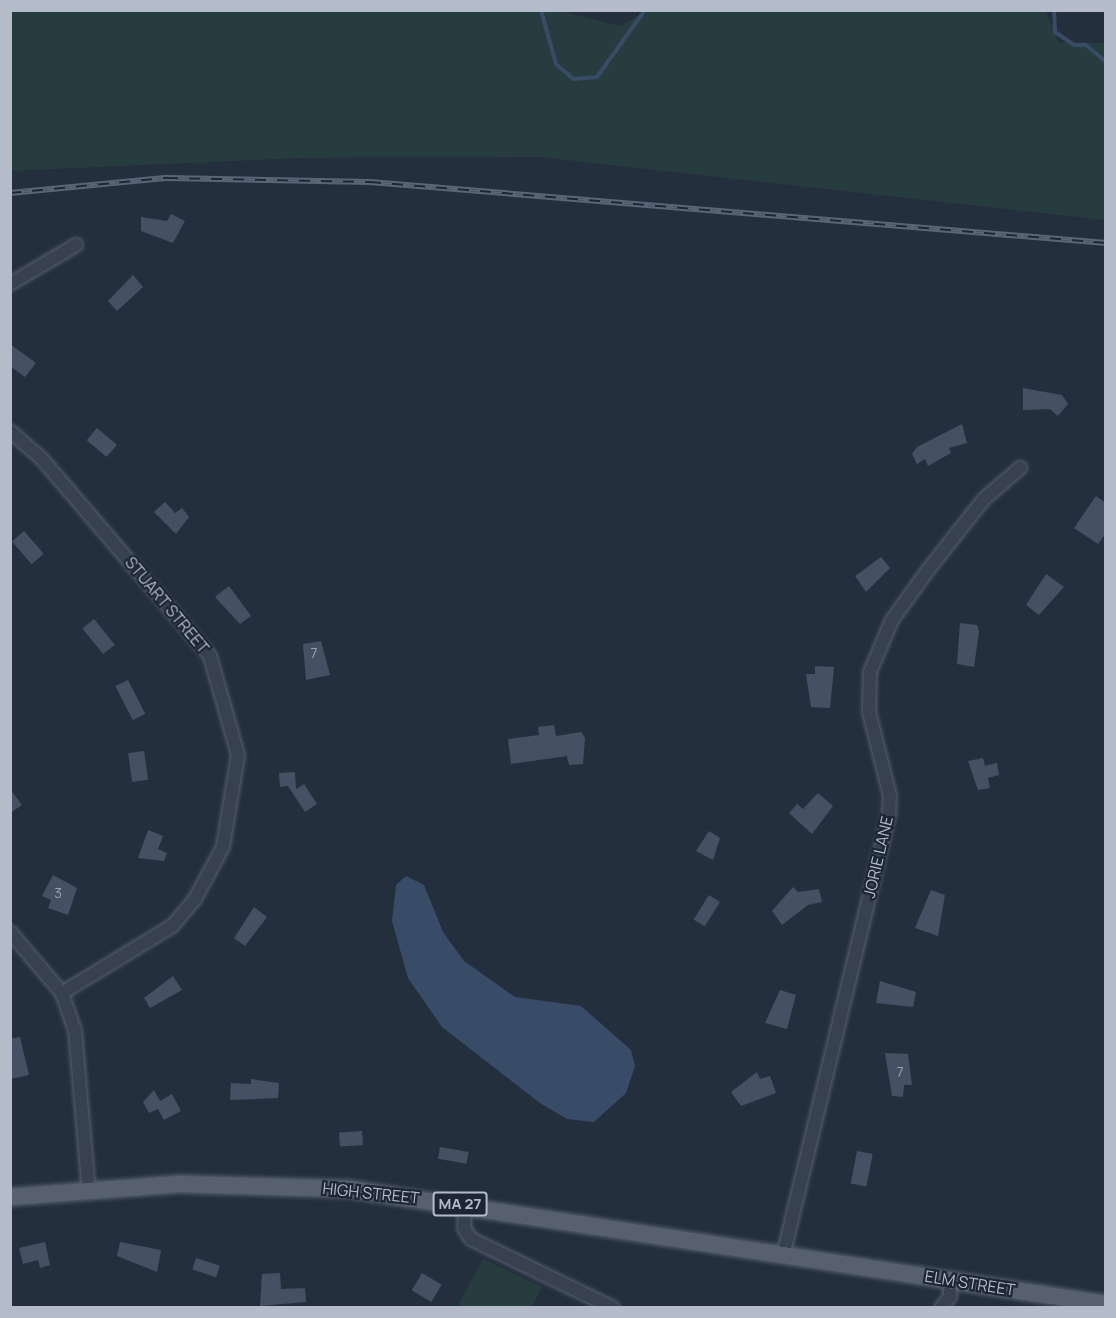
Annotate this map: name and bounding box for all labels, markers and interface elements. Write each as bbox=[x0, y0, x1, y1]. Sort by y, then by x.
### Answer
street label: STUART STREET bbox=[121, 553, 213, 657]
house number: 7 bbox=[310, 645, 318, 661]
street label: JORIE LANE bbox=[859, 814, 897, 900]
house number: 3 bbox=[54, 885, 62, 901]
house number: 7 bbox=[896, 1064, 904, 1080]
street label: HIGH STREET bbox=[322, 1178, 420, 1208]
road number: MA 27 bbox=[432, 1192, 488, 1216]
street label: ELM STREET bbox=[923, 1266, 1017, 1300]

